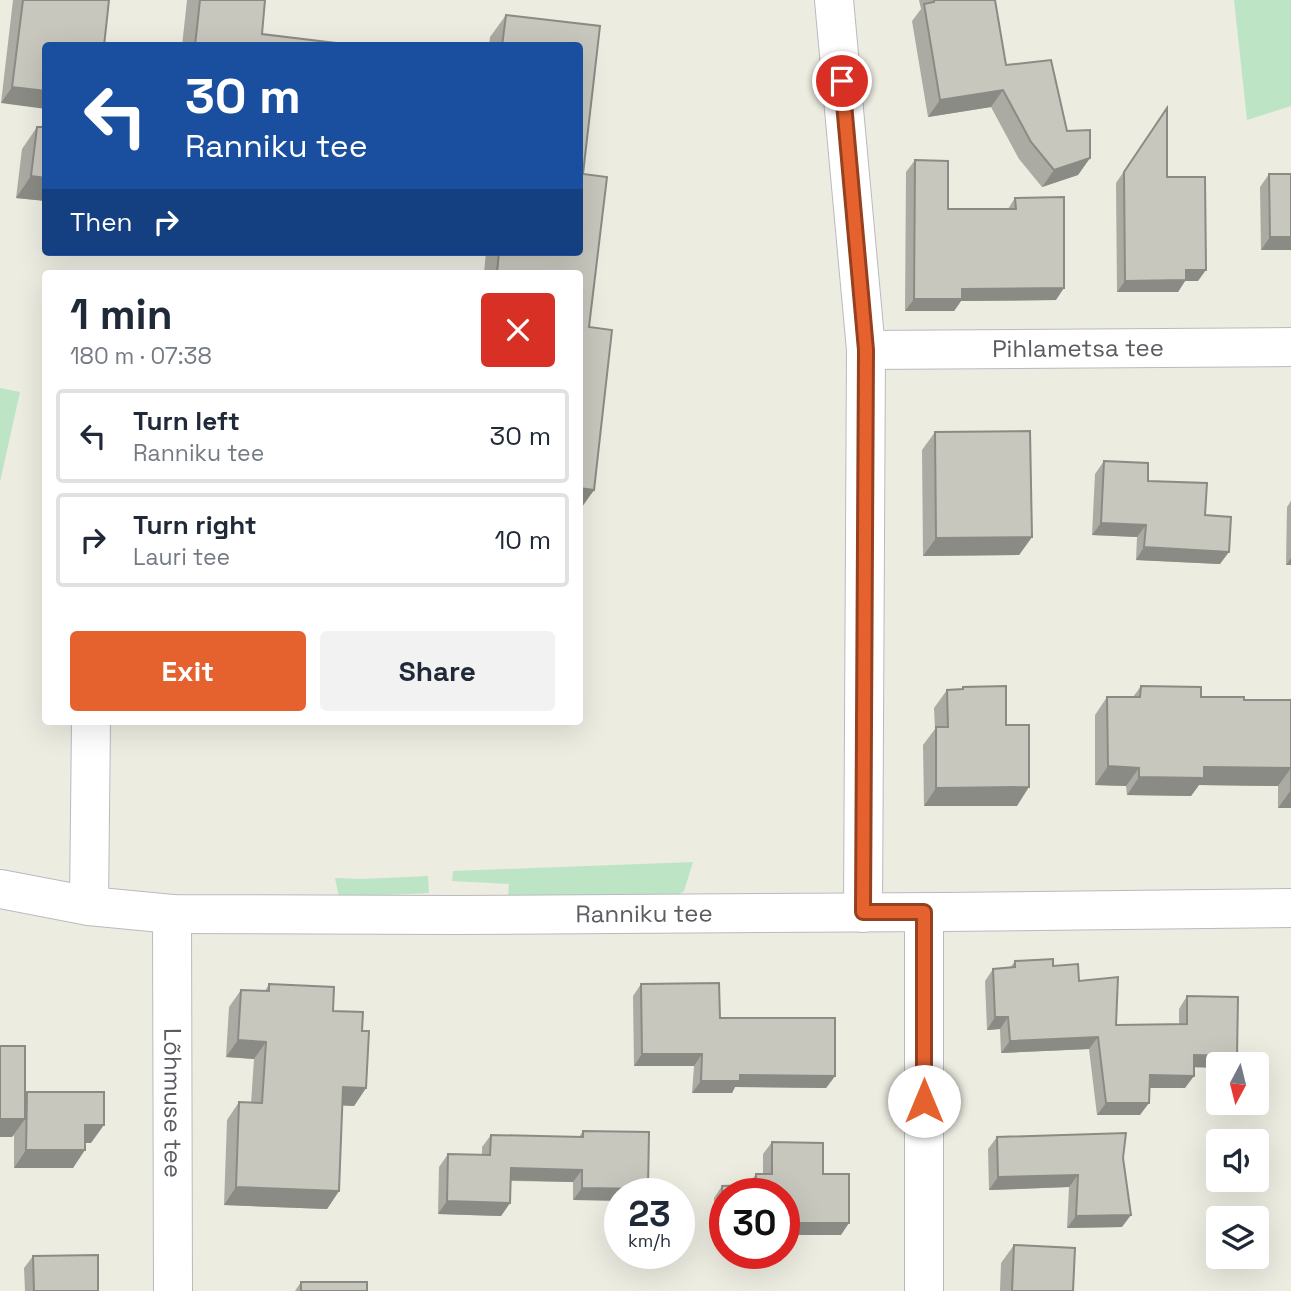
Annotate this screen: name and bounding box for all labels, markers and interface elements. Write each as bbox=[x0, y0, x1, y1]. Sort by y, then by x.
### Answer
pin bbox=[812, 51, 872, 111]
icon: arrive bbox=[823, 62, 861, 100]
text: 30 m bbox=[185, 65, 301, 127]
icon: left bbox=[70, 70, 161, 161]
text: Ranniku tee bbox=[185, 126, 368, 166]
icon: right bbox=[147, 203, 185, 241]
text: Then bbox=[70, 205, 133, 239]
text: 1 min bbox=[70, 288, 173, 341]
button: close bbox=[481, 293, 555, 367]
street label: Pihlametsa tee bbox=[992, 332, 1164, 364]
text: 180 m · 07:38 bbox=[70, 341, 212, 371]
text: Turn left bbox=[133, 404, 240, 438]
icon: left bbox=[74, 417, 112, 455]
text: 30 m bbox=[490, 419, 551, 453]
text: Ranniku tee bbox=[133, 438, 264, 468]
text: Turn right bbox=[133, 508, 257, 542]
icon: right bbox=[74, 521, 112, 559]
text: 10 m bbox=[494, 523, 551, 557]
text: Lauri tee bbox=[133, 542, 230, 572]
button: Exit bbox=[70, 631, 306, 711]
button: Share bbox=[320, 631, 555, 711]
street label: Ranniku tee bbox=[575, 897, 713, 929]
street label: Lõhmuse tee bbox=[157, 1028, 189, 1178]
north arrow bbox=[1206, 1052, 1269, 1115]
map controls bbox=[1206, 1052, 1269, 1269]
position arrow bbox=[887, 1064, 961, 1138]
button: sound bbox=[1206, 1129, 1269, 1192]
speed limit sign: 30 bbox=[709, 1178, 800, 1269]
text: 23 bbox=[628, 1192, 671, 1236]
button: layers bbox=[1206, 1206, 1269, 1269]
text: km/h bbox=[628, 1229, 671, 1252]

